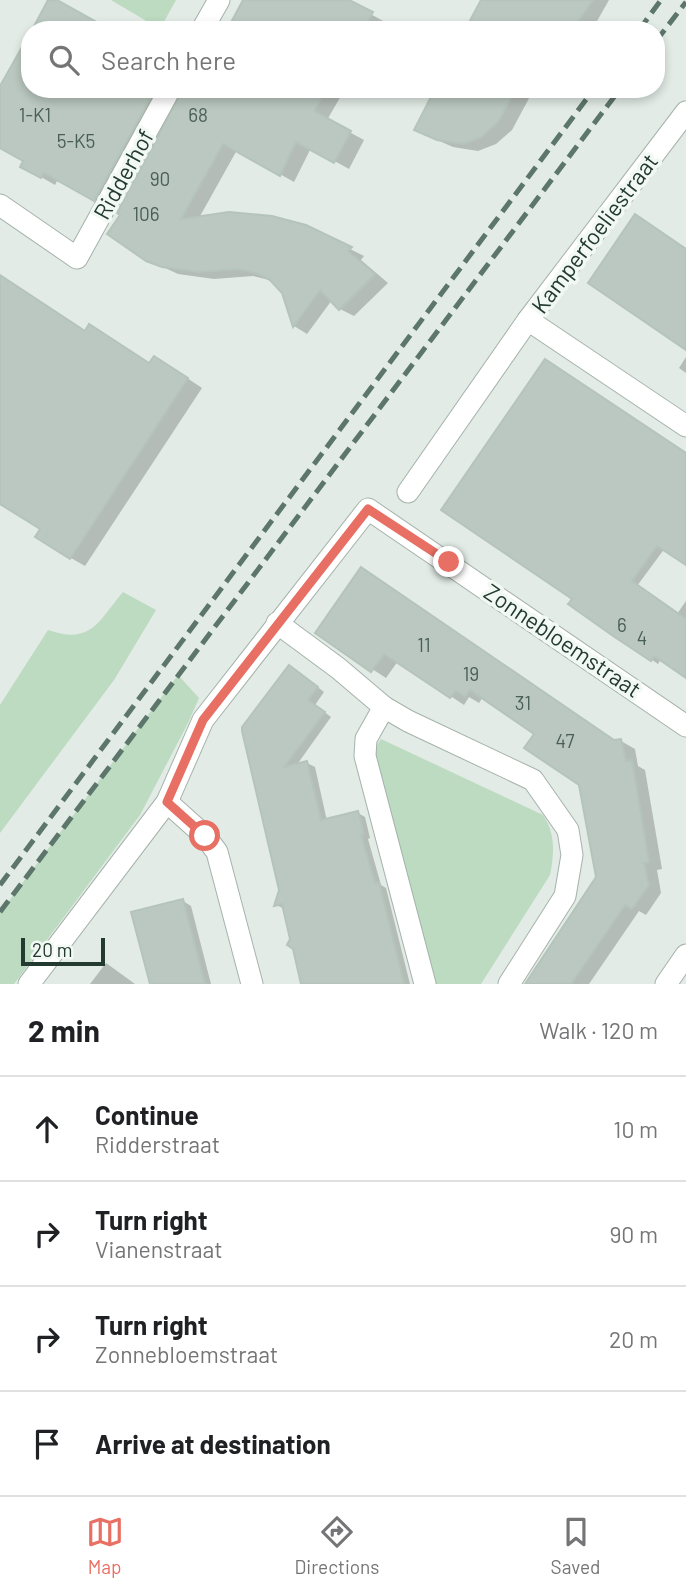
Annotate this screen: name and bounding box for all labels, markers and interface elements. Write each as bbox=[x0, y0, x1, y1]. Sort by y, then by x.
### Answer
search box bbox=[21, 21, 665, 98]
icon: search bbox=[45, 41, 83, 79]
text: Search here bbox=[101, 44, 236, 75]
house number: 1-K1 bbox=[19, 103, 51, 126]
house number: 68 bbox=[188, 103, 208, 126]
street label: Ridderhof bbox=[87, 124, 159, 224]
house number: 5-K5 bbox=[57, 129, 95, 152]
street label: Kamperfoeliestraat bbox=[525, 148, 663, 318]
house number: 90 bbox=[150, 167, 170, 190]
house number: 106 bbox=[132, 202, 160, 225]
route end bbox=[433, 546, 464, 577]
street label: Zonnebloemstraat bbox=[479, 577, 647, 703]
house number: 6 bbox=[617, 613, 627, 636]
house number: 4 bbox=[637, 626, 647, 649]
house number: 11 bbox=[417, 633, 431, 656]
house number: 19 bbox=[463, 662, 479, 685]
house number: 31 bbox=[515, 691, 531, 714]
house number: 47 bbox=[556, 729, 574, 752]
route start bbox=[189, 820, 220, 851]
scale bar bbox=[21, 935, 105, 967]
text: 20 m bbox=[32, 938, 72, 961]
text: 2 min bbox=[28, 1012, 100, 1048]
text: Walk · 120 m bbox=[539, 1016, 658, 1044]
text: Continue bbox=[95, 1099, 199, 1130]
icon: ahead bbox=[28, 1110, 66, 1148]
text: 10 m bbox=[613, 1115, 658, 1143]
text: Ridderstraat bbox=[95, 1130, 220, 1158]
text: Turn right bbox=[95, 1204, 208, 1235]
icon: right bbox=[28, 1215, 66, 1253]
text: 90 m bbox=[609, 1220, 658, 1248]
text: Vianenstraat bbox=[95, 1235, 223, 1263]
text: Turn right bbox=[95, 1309, 208, 1340]
icon: right bbox=[28, 1320, 66, 1358]
text: 20 m bbox=[609, 1325, 658, 1353]
text: Zonnebloemstraat bbox=[95, 1340, 278, 1368]
icon: arrive bbox=[28, 1425, 66, 1463]
text: Arrive at destination bbox=[95, 1428, 331, 1459]
tab: Map bbox=[86, 1513, 124, 1578]
tab: Directions bbox=[295, 1513, 380, 1578]
tab: Saved bbox=[551, 1513, 600, 1578]

